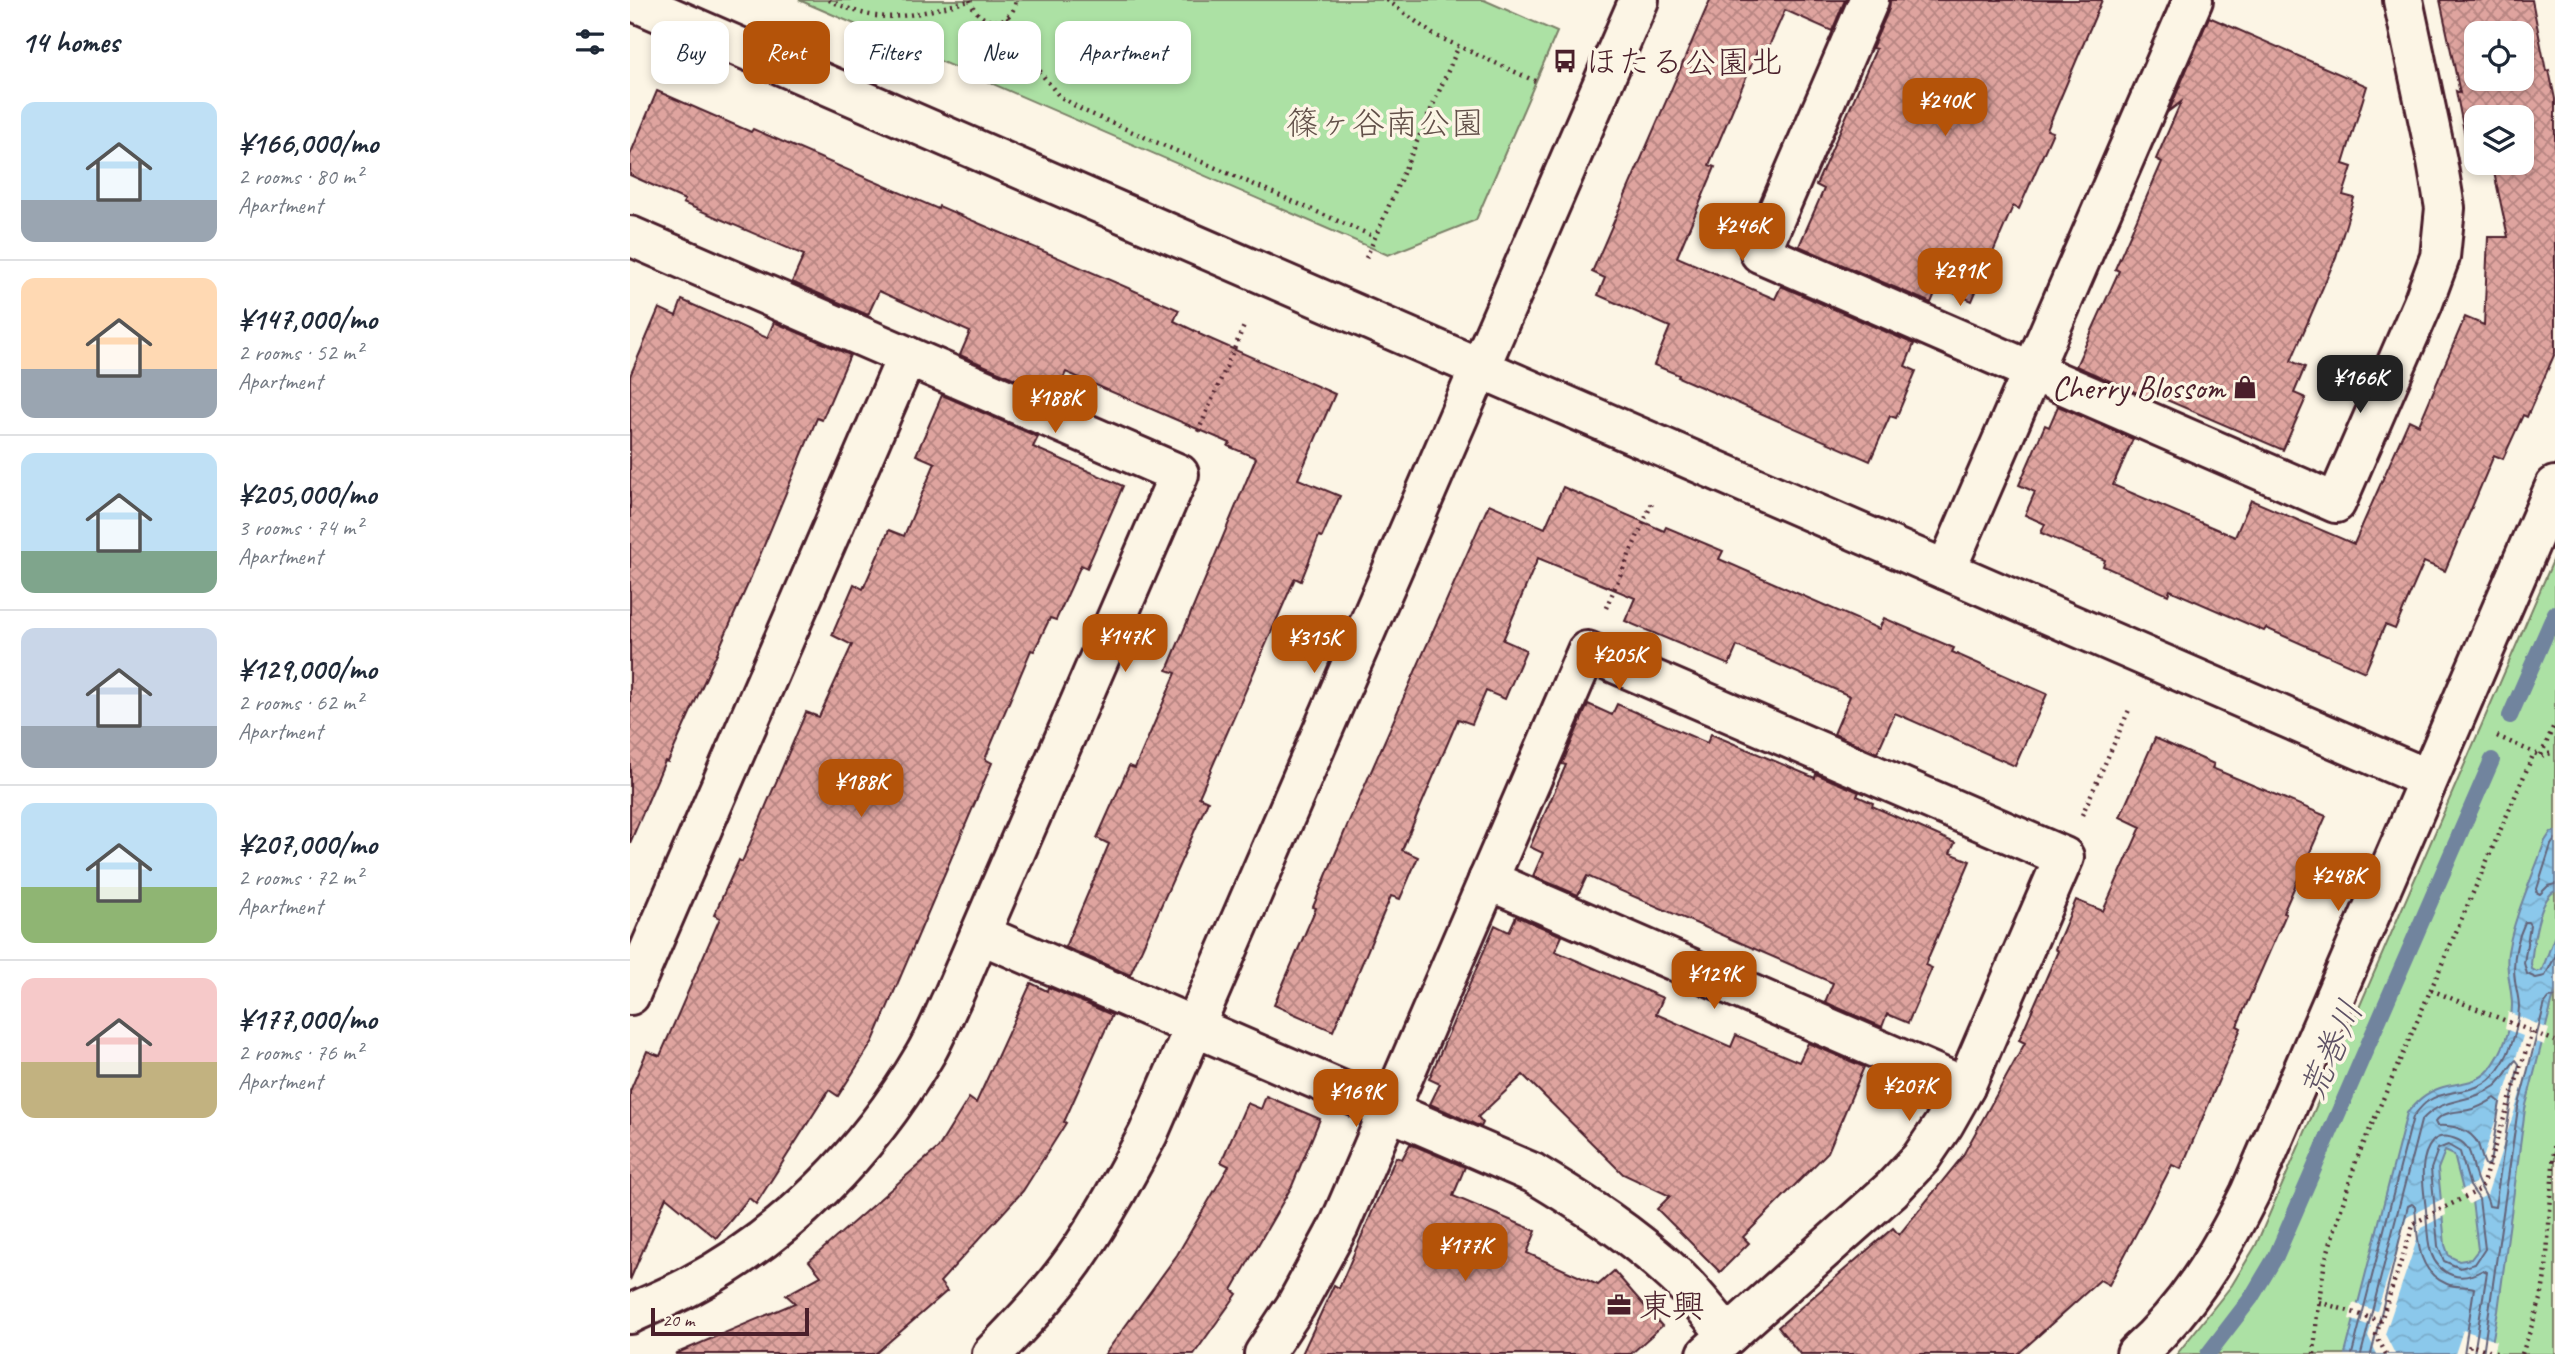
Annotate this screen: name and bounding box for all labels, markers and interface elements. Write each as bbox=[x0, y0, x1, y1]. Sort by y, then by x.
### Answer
chip: Buy bbox=[651, 21, 729, 84]
chip: Rent bbox=[743, 21, 830, 84]
chip: Filters bbox=[844, 21, 944, 84]
chip: New bbox=[958, 21, 1041, 84]
chip: Apartment bbox=[1055, 21, 1191, 84]
map controls bbox=[2464, 21, 2534, 175]
button: locate bbox=[2464, 21, 2534, 91]
text: 14 homes bbox=[21, 23, 119, 61]
icon: filters bbox=[571, 23, 609, 61]
place label: ほたる公園北 bbox=[1585, 41, 1783, 83]
bus stop icon: ほたる公園北 bbox=[1551, 47, 1579, 75]
pin: ¥240K bbox=[1896, 78, 1994, 138]
text: ¥240K bbox=[1918, 86, 1972, 115]
park label: 篠ヶ谷南公園 bbox=[1286, 102, 1484, 144]
button: layers bbox=[2464, 105, 2534, 175]
text: ¥166,000/mo bbox=[238, 124, 378, 162]
icon: home bbox=[77, 130, 161, 214]
text: 2 rooms · 80 m² bbox=[238, 162, 362, 191]
text: Apartment bbox=[238, 191, 323, 220]
pin: ¥246K bbox=[1693, 204, 1791, 263]
text: ¥246K bbox=[1715, 211, 1769, 240]
pin: ¥291K bbox=[1911, 248, 2009, 308]
text: ¥291K bbox=[1934, 256, 1986, 285]
text: ¥147,000/mo bbox=[238, 300, 377, 338]
icon: home bbox=[77, 306, 161, 390]
text: 2 rooms · 52 m² bbox=[238, 338, 362, 367]
pin: ¥166K bbox=[2311, 356, 2409, 415]
text: ¥166K bbox=[2333, 363, 2387, 392]
text: Apartment bbox=[238, 367, 323, 396]
place label: Cherry Blossom bbox=[2052, 367, 2227, 409]
shop icon: Cherry Blossom bbox=[2231, 373, 2259, 401]
pin: ¥188K bbox=[1006, 376, 1104, 435]
text: ¥188K bbox=[1028, 383, 1082, 412]
text: ¥205,000/mo bbox=[238, 475, 376, 513]
icon: home bbox=[77, 481, 161, 565]
text: 3 rooms · 74 m² bbox=[238, 513, 362, 542]
text: Apartment bbox=[238, 542, 323, 571]
pin: ¥147K bbox=[1076, 614, 1174, 674]
pin: ¥315K bbox=[1265, 616, 1363, 675]
text: ¥147K bbox=[1099, 622, 1152, 651]
text: ¥315K bbox=[1288, 623, 1340, 652]
pin: ¥205K bbox=[1570, 632, 1668, 692]
text: ¥205K bbox=[1593, 640, 1645, 669]
text: ¥129,000/mo bbox=[238, 650, 377, 688]
icon: home bbox=[77, 656, 161, 740]
text: 2 rooms · 62 m² bbox=[238, 688, 362, 717]
text: Apartment bbox=[238, 717, 323, 746]
pin: ¥188K bbox=[812, 760, 910, 819]
text: ¥188K bbox=[834, 767, 888, 796]
text: ¥207,000/mo bbox=[238, 825, 377, 863]
icon: home bbox=[77, 831, 161, 915]
pin: ¥248K bbox=[2289, 853, 2387, 913]
text: ¥248K bbox=[2311, 861, 2365, 890]
text: 2 rooms · 72 m² bbox=[238, 863, 362, 892]
text: Apartment bbox=[238, 892, 323, 921]
pin: ¥129K bbox=[1665, 951, 1763, 1011]
text: ¥129K bbox=[1688, 959, 1740, 988]
water label: 荒巻川 bbox=[2290, 993, 2373, 1107]
text: ¥177,000/mo bbox=[238, 1000, 377, 1038]
icon: home bbox=[77, 1006, 161, 1090]
text: 2 rooms · 76 m² bbox=[238, 1038, 362, 1067]
pin: ¥207K bbox=[1860, 1064, 1958, 1123]
text: Apartment bbox=[238, 1067, 323, 1096]
pin: ¥169K bbox=[1307, 1070, 1405, 1129]
text: ¥207K bbox=[1883, 1071, 1936, 1100]
text: ¥169K bbox=[1329, 1077, 1383, 1106]
pin: ¥177K bbox=[1416, 1224, 1514, 1283]
text: ¥177K bbox=[1439, 1231, 1491, 1260]
place label: 東興 bbox=[1639, 1285, 1705, 1327]
office icon: 東興 bbox=[1605, 1291, 1633, 1319]
scale bar bbox=[651, 1305, 808, 1337]
text: 20 m bbox=[662, 1308, 694, 1332]

